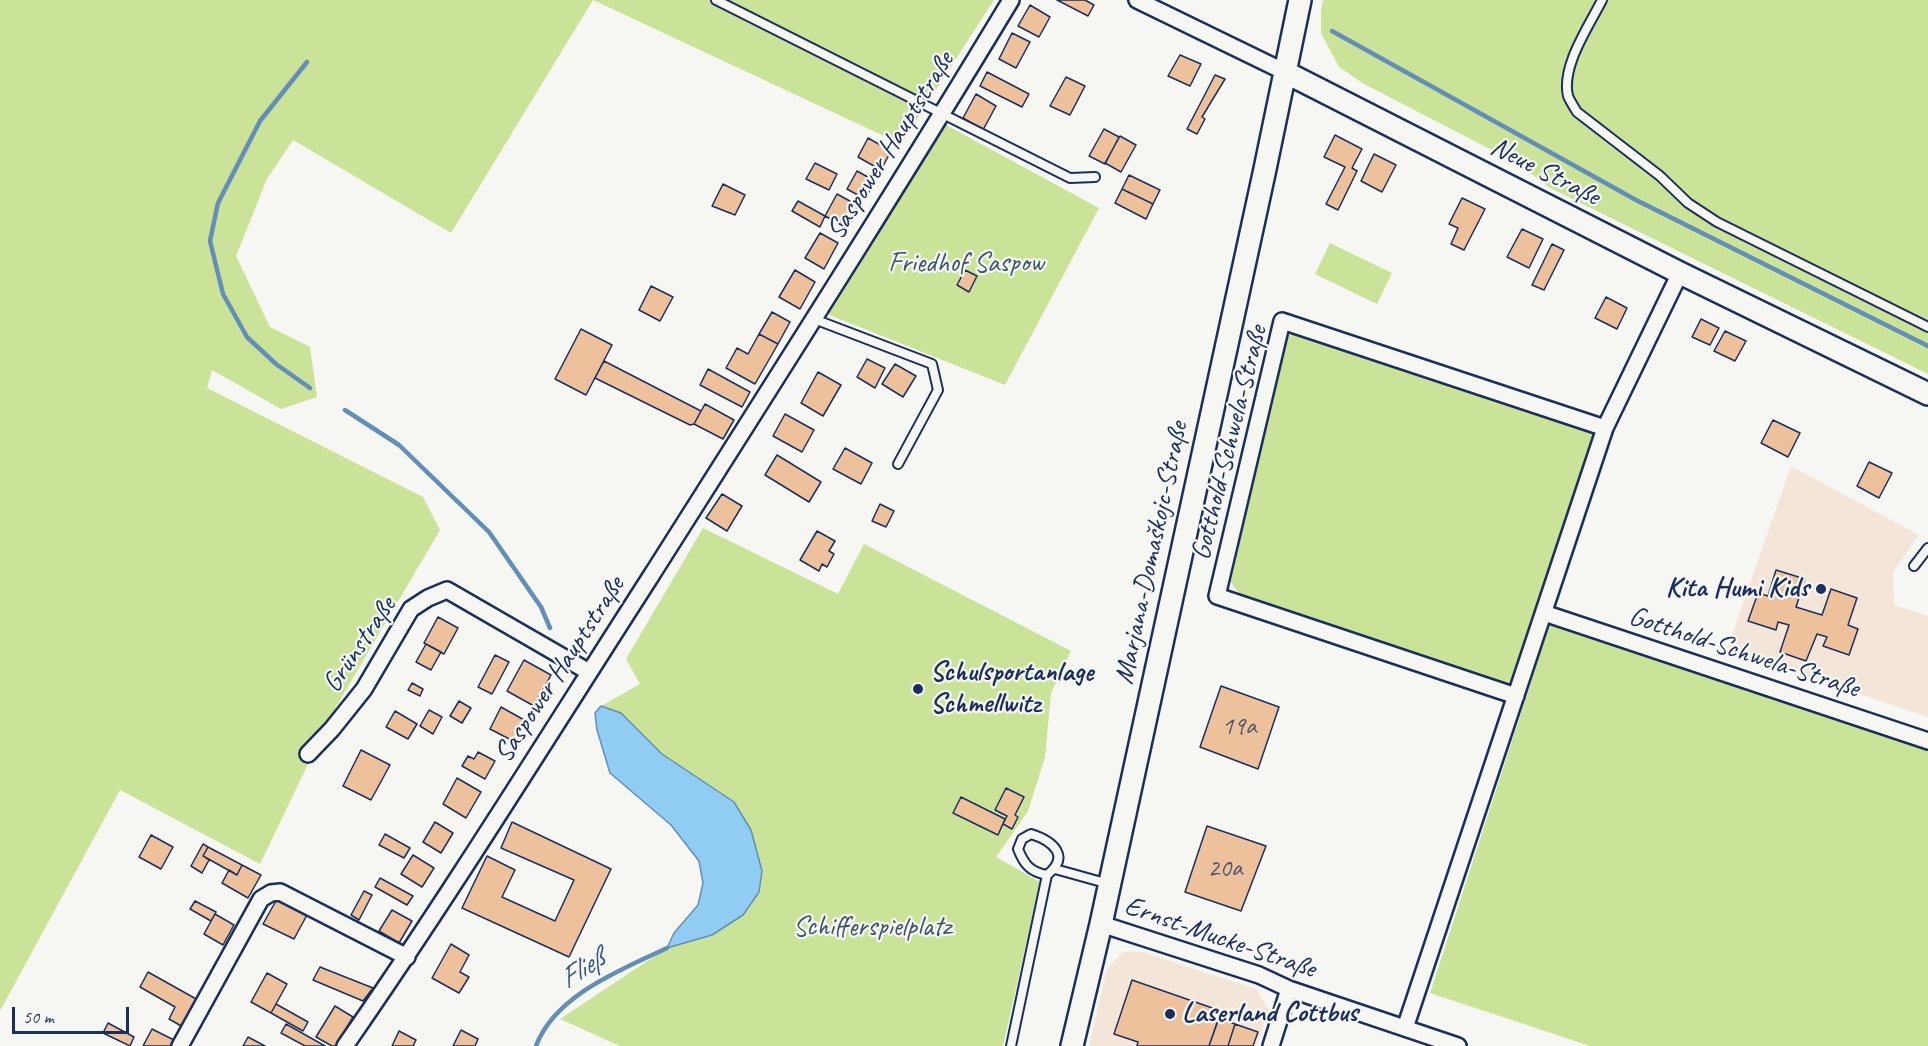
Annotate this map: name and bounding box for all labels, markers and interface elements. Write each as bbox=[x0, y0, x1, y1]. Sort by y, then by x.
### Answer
street label: Saspower Hauptstraße bbox=[820, 46, 962, 246]
street label: Neue Straße bbox=[1485, 130, 1605, 214]
park label: Friedhof Saspow bbox=[888, 247, 1044, 281]
street label: Gotthold-Schwela-Straße bbox=[1185, 322, 1275, 564]
street label: Marjana-Domaškojc-Straße bbox=[1108, 419, 1196, 687]
street label: Saspower Hauptstraße bbox=[487, 571, 633, 769]
place label: Kita Humi Kids bbox=[1666, 572, 1809, 606]
marker: Kita Humi Kids bbox=[1814, 582, 1828, 596]
street label: Grünstraße bbox=[316, 591, 404, 699]
street label: Gotthold-Schwela-Straße bbox=[1625, 600, 1863, 706]
place label: Schulsportanlage Schmellwitz bbox=[930, 656, 1093, 722]
marker: Schulsportanlage Schmellwitz bbox=[911, 682, 925, 696]
house number: 19a bbox=[1222, 711, 1256, 743]
house number: 20a bbox=[1208, 853, 1242, 885]
street label: Ernst-Mucke-Straße bbox=[1120, 890, 1320, 986]
park label: Schifferspielplatz bbox=[793, 911, 951, 945]
water label: Fließ bbox=[553, 942, 611, 998]
scale bar bbox=[15, 995, 132, 1033]
place label: Laserland Cottbus bbox=[1182, 997, 1358, 1031]
text: 50 m bbox=[23, 1006, 54, 1028]
marker: Laserland Cottbus bbox=[1163, 1007, 1177, 1021]

